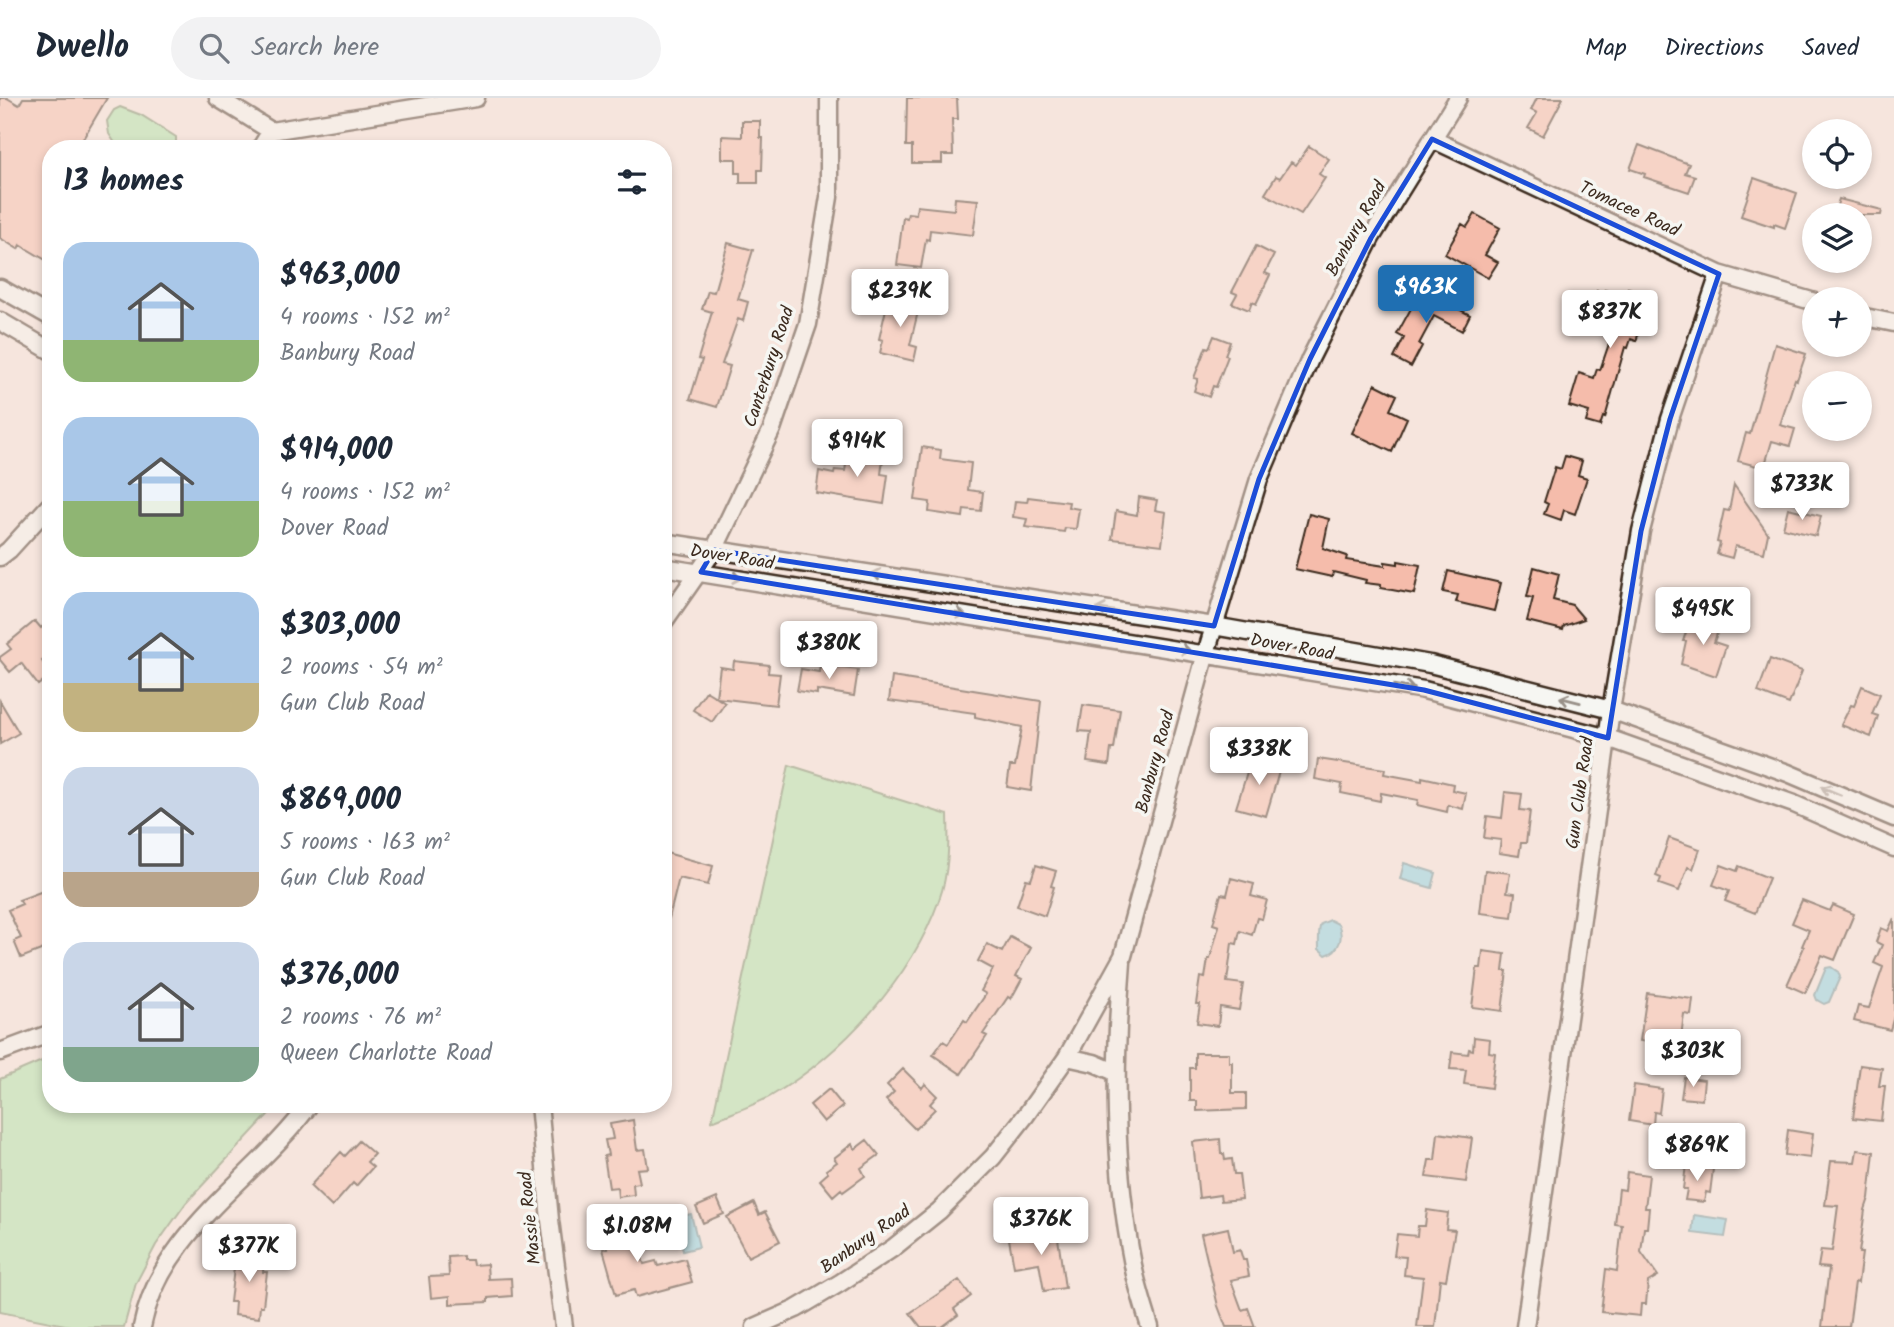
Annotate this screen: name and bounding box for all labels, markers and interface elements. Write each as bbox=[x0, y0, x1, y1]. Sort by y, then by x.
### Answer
search box bbox=[171, 17, 661, 80]
text: Dwello bbox=[35, 22, 129, 75]
text: Search here bbox=[251, 27, 379, 69]
icon: search bbox=[195, 29, 233, 67]
text: Map bbox=[1585, 29, 1627, 68]
text: Directions bbox=[1665, 29, 1764, 68]
text: Saved bbox=[1802, 29, 1859, 68]
map controls bbox=[1802, 119, 1872, 441]
button: locate bbox=[1802, 119, 1872, 189]
text: 13 homes bbox=[63, 158, 184, 206]
icon: filters bbox=[613, 163, 651, 201]
street label: Tomacee Road bbox=[1574, 174, 1685, 246]
street label: Banbury Road bbox=[1319, 175, 1396, 282]
button: layers bbox=[1802, 203, 1872, 273]
text: $963,000 bbox=[280, 252, 400, 300]
pin: $963K bbox=[1377, 266, 1475, 325]
icon: home bbox=[119, 270, 203, 354]
pin: $239K bbox=[851, 270, 949, 329]
text: $963K bbox=[1394, 270, 1458, 306]
text: $239K bbox=[867, 274, 933, 310]
button: + bbox=[1802, 287, 1872, 357]
pin: $837K bbox=[1561, 290, 1659, 350]
text: $837K bbox=[1578, 295, 1642, 331]
text: 4 rooms · 152 m² bbox=[280, 300, 450, 336]
street label: Canterbury Road bbox=[737, 302, 804, 431]
text: Banbury Road bbox=[280, 336, 415, 372]
button: − bbox=[1802, 371, 1872, 441]
pin: $914K bbox=[808, 420, 906, 479]
text: $914K bbox=[828, 424, 886, 460]
text: $914,000 bbox=[280, 427, 392, 475]
icon: home bbox=[119, 445, 203, 529]
pin: $733K bbox=[1753, 462, 1851, 522]
text: $733K bbox=[1770, 467, 1834, 503]
text: 4 rooms · 152 m² bbox=[280, 475, 450, 511]
text: Dover Road bbox=[280, 511, 388, 547]
street label: Dover Road bbox=[688, 537, 777, 579]
one-way arrow bbox=[871, 569, 894, 582]
one-way arrow bbox=[719, 571, 742, 584]
pin: $495K bbox=[1654, 588, 1752, 647]
text: $495K bbox=[1671, 592, 1735, 628]
text: $303,000 bbox=[280, 602, 400, 650]
one-way arrow bbox=[1096, 603, 1119, 616]
one-way arrow bbox=[943, 607, 966, 620]
icon: home bbox=[119, 620, 203, 704]
pin: $380K bbox=[780, 622, 878, 681]
text: $380K bbox=[796, 626, 862, 662]
street label: Dover Road bbox=[1248, 626, 1337, 670]
one-way arrow bbox=[1168, 643, 1191, 656]
text: 2 rooms · 54 m² bbox=[280, 650, 443, 686]
one-way arrow bbox=[1392, 681, 1415, 694]
text: Gun Club Road bbox=[280, 686, 425, 722]
one-way arrow bbox=[1559, 693, 1582, 706]
street label: Banbury Road bbox=[1128, 706, 1184, 817]
pin: $338K bbox=[1210, 728, 1308, 787]
text: $338K bbox=[1226, 732, 1292, 768]
street label: Gun Club Road bbox=[1559, 734, 1603, 851]
text: $869,000 bbox=[280, 777, 401, 825]
one-way arrow bbox=[1821, 784, 1842, 797]
icon: home bbox=[119, 795, 203, 879]
text: 5 rooms · 163 m² bbox=[280, 825, 450, 861]
text: Gun Club Road bbox=[280, 861, 425, 897]
text: $376,000 bbox=[280, 952, 399, 1000]
icon: home bbox=[119, 970, 203, 1054]
text: 2 rooms · 76 m² bbox=[280, 1000, 441, 1036]
pin: $303K bbox=[1644, 1030, 1742, 1089]
text: $303K bbox=[1661, 1034, 1725, 1070]
text: Queen Charlotte Road bbox=[280, 1036, 492, 1072]
pin: $869K bbox=[1648, 1124, 1746, 1183]
text: $869K bbox=[1664, 1128, 1730, 1164]
street label: Massie Road bbox=[512, 1169, 550, 1266]
street label: Banbury Road bbox=[815, 1197, 918, 1282]
pin: $376K bbox=[992, 1198, 1090, 1257]
text: $376K bbox=[1009, 1202, 1073, 1238]
pin: $1.08M bbox=[580, 1204, 694, 1264]
text: $1.08M bbox=[603, 1209, 671, 1245]
pin: $377K bbox=[200, 1224, 298, 1284]
text: $377K bbox=[218, 1229, 280, 1265]

